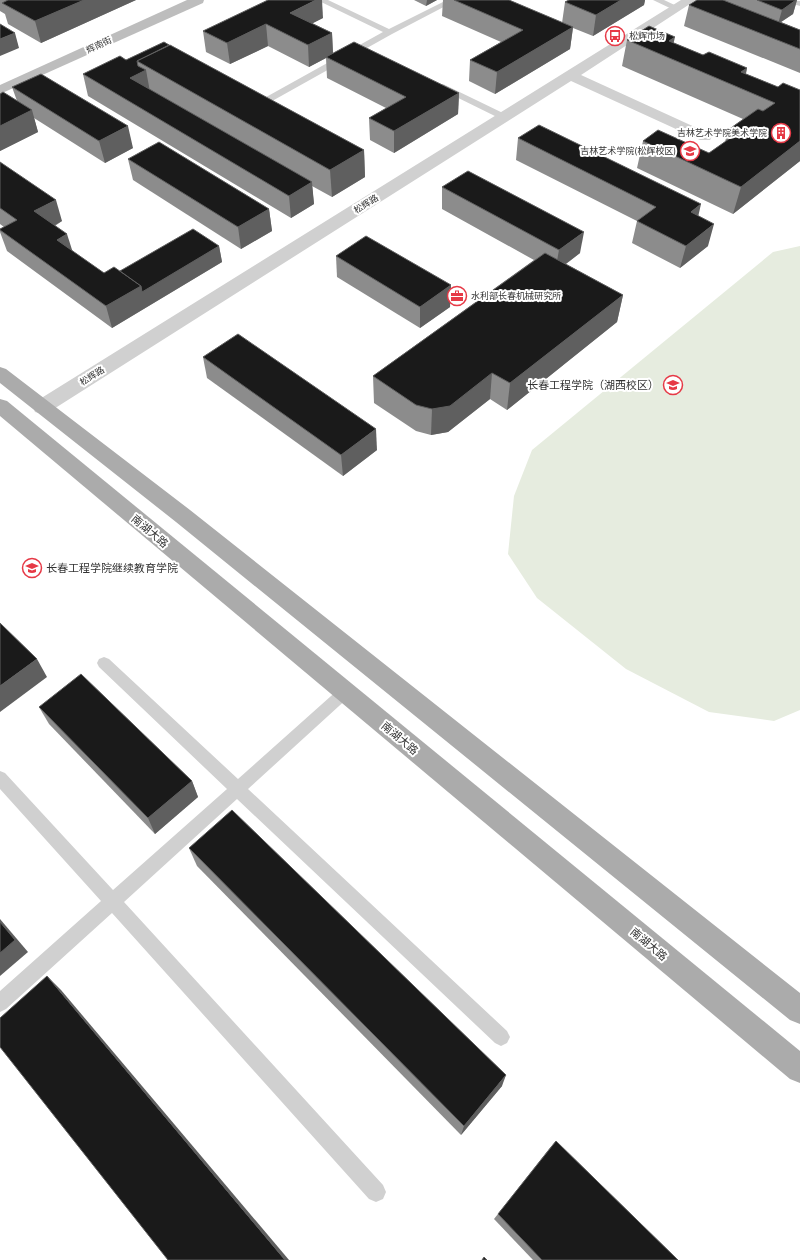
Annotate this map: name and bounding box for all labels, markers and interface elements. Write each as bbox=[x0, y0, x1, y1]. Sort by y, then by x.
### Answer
bus stop icon: 松辉市场 bbox=[604, 25, 626, 47]
place label: 松辉市场 bbox=[629, 30, 665, 41]
street label: 辉南街 bbox=[84, 34, 113, 55]
building icon: 吉林艺术学院美术学院 bbox=[770, 122, 792, 144]
place label: 吉林艺术学院美术学院 bbox=[677, 127, 767, 138]
school or university icon: 吉林艺术学院(松辉校区) bbox=[679, 140, 701, 162]
place label: 吉林艺术学院(松辉校区) bbox=[580, 145, 676, 156]
street label: 松辉路 bbox=[351, 192, 380, 215]
office icon: 水利部长春机械研究所 bbox=[446, 285, 468, 307]
place label: 水利部长春机械研究所 bbox=[471, 290, 561, 301]
street label: 松辉路 bbox=[77, 364, 106, 387]
school or university icon: 长春工程学院（湖西校区） bbox=[662, 374, 684, 396]
place label: 长春工程学院（湖西校区） bbox=[527, 378, 659, 392]
street label: 南湖大路 bbox=[129, 511, 171, 551]
school or university icon: 长春工程学院继续教育学院 bbox=[21, 557, 43, 579]
place label: 长春工程学院继续教育学院 bbox=[46, 561, 178, 575]
street label: 南湖大路 bbox=[379, 718, 421, 758]
street label: 南湖大路 bbox=[628, 924, 670, 964]

